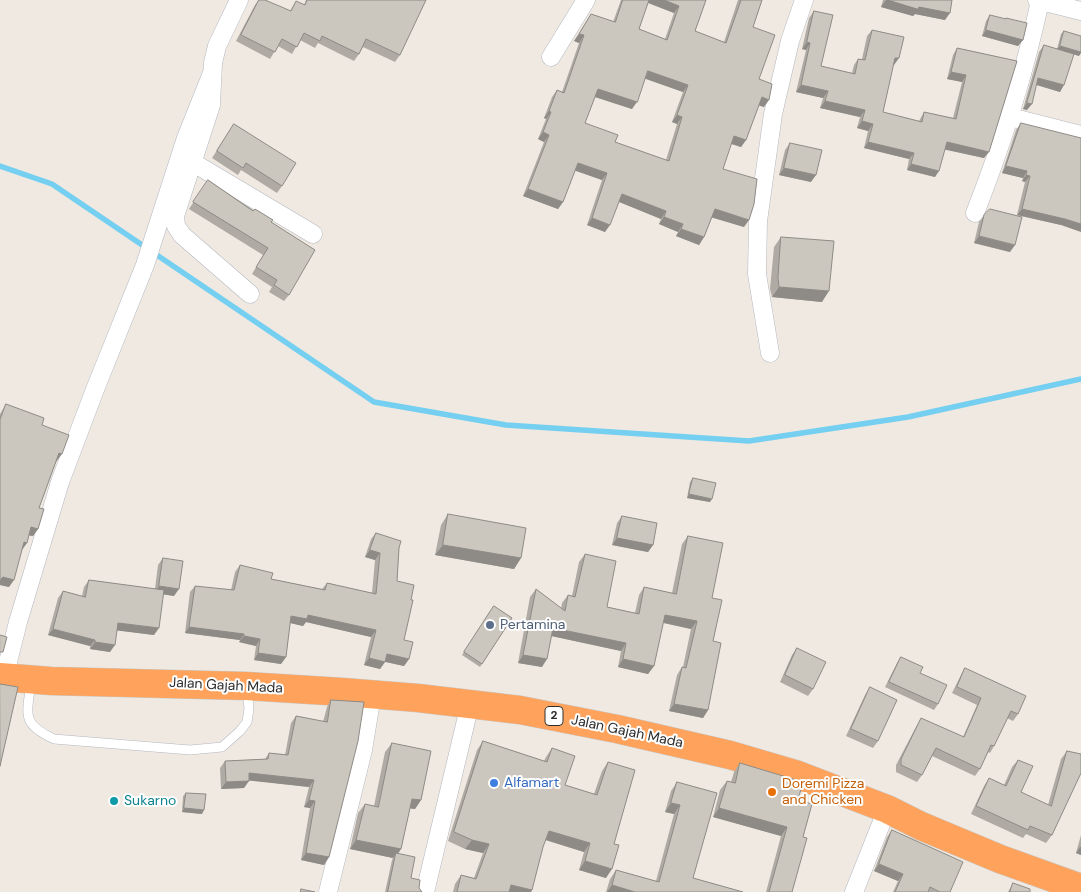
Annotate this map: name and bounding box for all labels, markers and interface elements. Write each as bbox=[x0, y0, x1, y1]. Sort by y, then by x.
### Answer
place label: Pertamina bbox=[500, 617, 565, 633]
marker: Pertamina bbox=[484, 619, 496, 631]
street label: Jalan Gajah Mada bbox=[169, 675, 283, 697]
road number: 2 bbox=[545, 706, 563, 726]
street label: Jalan Gajah Mada bbox=[570, 712, 684, 752]
place label: Alfamart bbox=[504, 775, 559, 791]
place label: Doremi Pizza and Chicken bbox=[782, 776, 864, 809]
marker: Alfamart bbox=[488, 777, 500, 789]
marker: Doremi Pizza and Chicken bbox=[766, 786, 778, 798]
place label: Sukarno bbox=[124, 793, 176, 809]
marker: Sukarno bbox=[108, 795, 120, 807]

